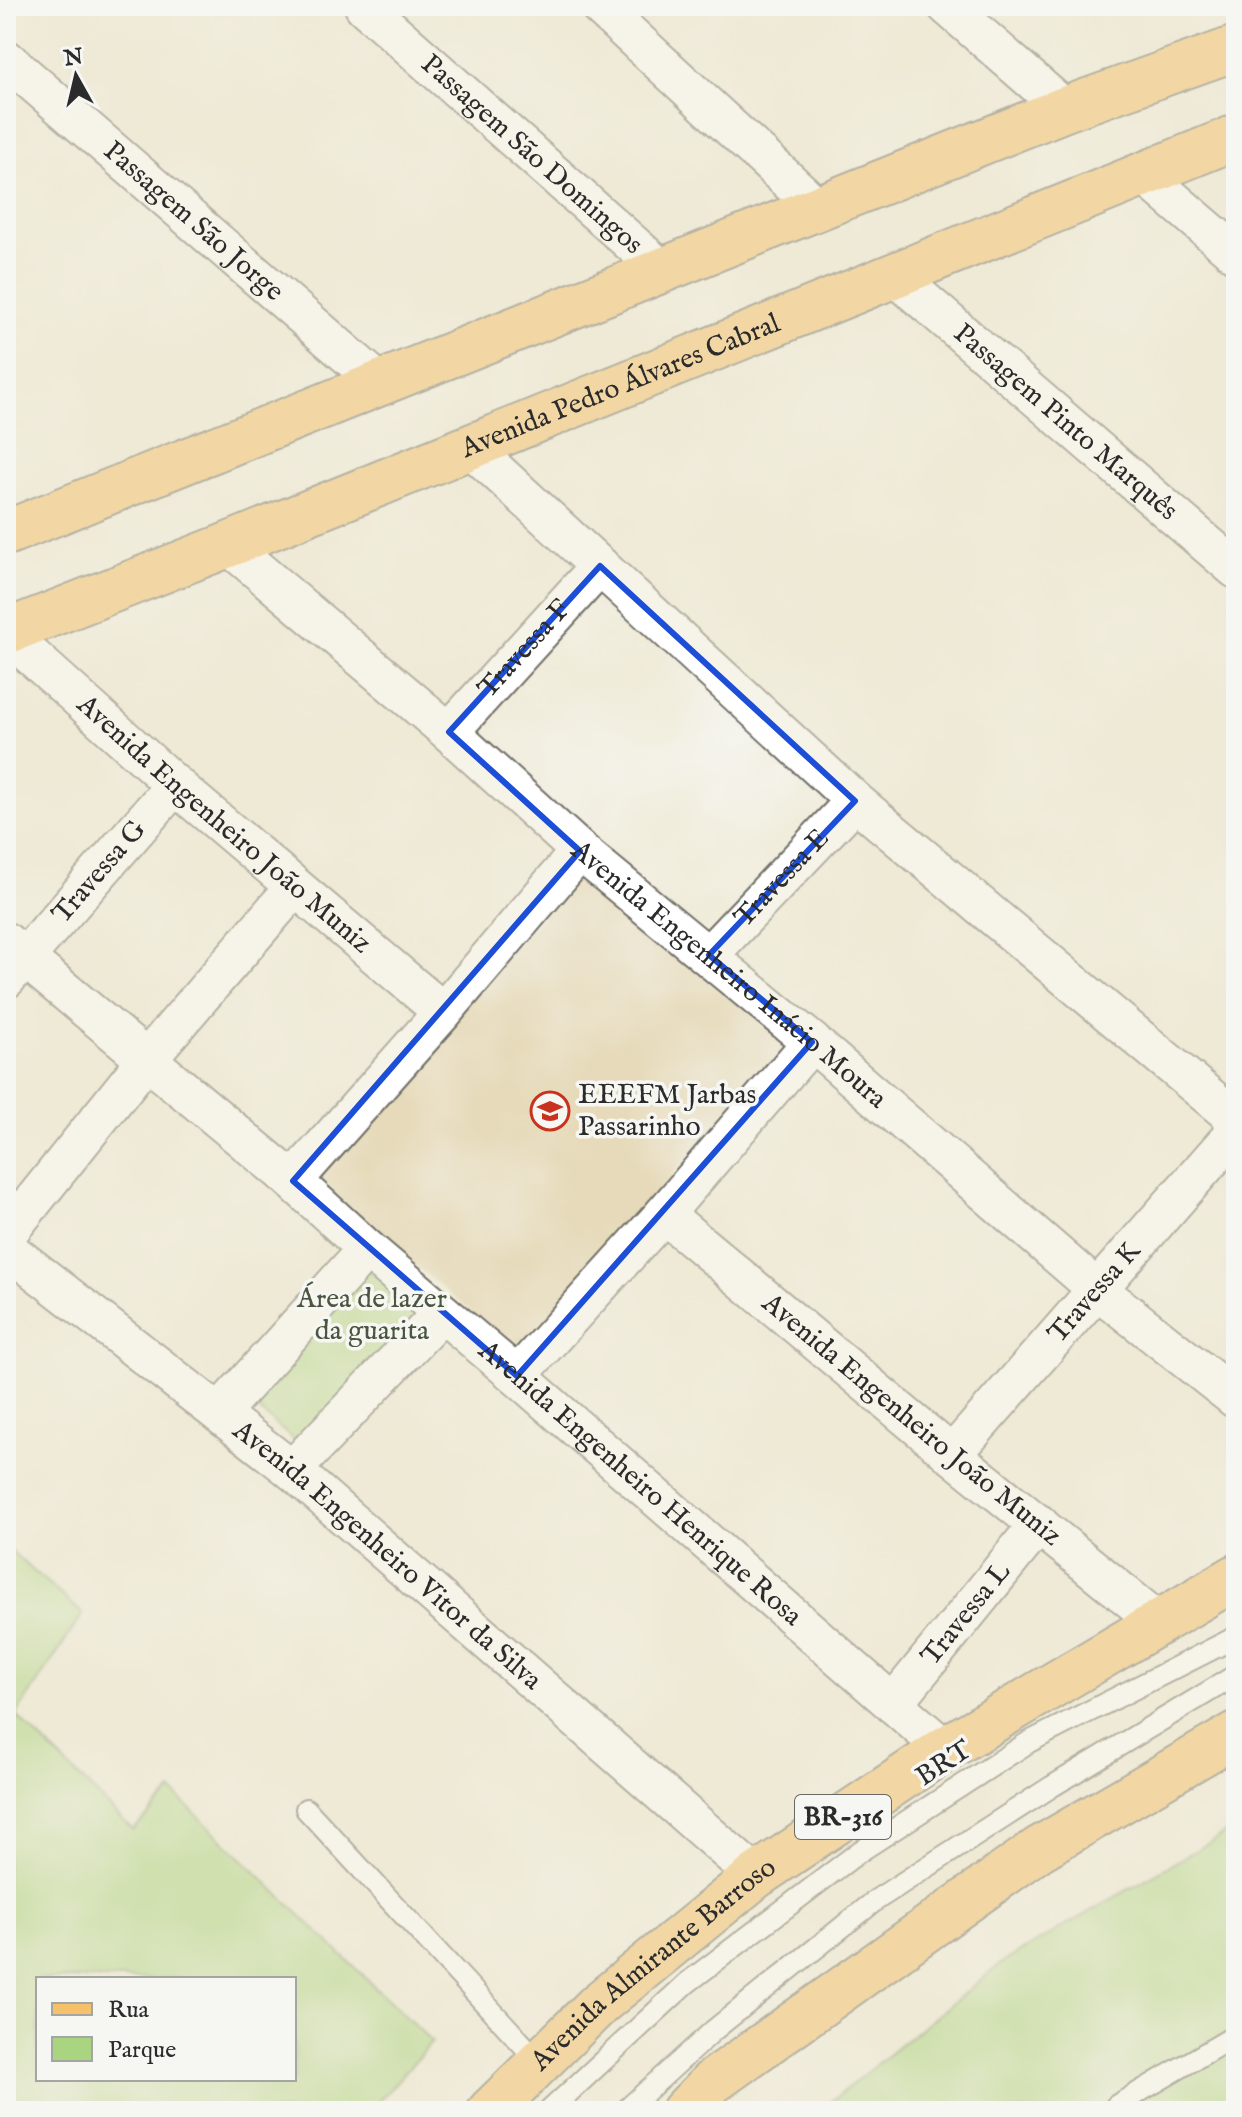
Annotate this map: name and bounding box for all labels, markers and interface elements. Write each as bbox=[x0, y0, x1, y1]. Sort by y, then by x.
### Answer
north arrow bbox=[36, 36, 116, 116]
text: N bbox=[61, 43, 85, 74]
street label: Passagem São Domingos bbox=[413, 47, 650, 262]
street label: Passagem São Jorge bbox=[96, 134, 291, 309]
street label: Avenida Pedro Álvares Cabral bbox=[455, 306, 786, 467]
street label: Passagem Pinto Marquês bbox=[946, 316, 1185, 528]
street label: Travessa F bbox=[471, 592, 578, 706]
street label: Avenida Engenheiro João Muniz bbox=[69, 687, 378, 961]
street label: Travessa G bbox=[45, 813, 154, 931]
street label: Travessa E bbox=[727, 821, 837, 935]
street label: Avenida Engenheiro Inácio Moura bbox=[563, 833, 895, 1117]
place label: EEEFM Jarbas Passarinho bbox=[578, 1078, 756, 1145]
school or university icon: EEEFM Jarbas Passarinho bbox=[529, 1090, 571, 1132]
street label: Travessa K bbox=[1040, 1234, 1149, 1351]
park label: Área de lazer da guarita bbox=[296, 1281, 447, 1349]
street label: Avenida Engenheiro João Muniz bbox=[754, 1285, 1068, 1554]
street label: Avenida Engenheiro Henrique Rosa bbox=[470, 1333, 810, 1634]
street label: Avenida Engenheiro Vitor da Silva bbox=[225, 1412, 550, 1699]
street label: Travessa L bbox=[914, 1555, 1019, 1673]
street label: BRT bbox=[910, 1733, 979, 1795]
road number: BR-316 bbox=[795, 1795, 891, 1839]
street label: Avenida Almirante Barroso bbox=[523, 1850, 783, 2079]
legend bbox=[36, 1977, 296, 2081]
text: Rua bbox=[108, 1995, 150, 2026]
text: Parque bbox=[108, 2035, 176, 2066]

